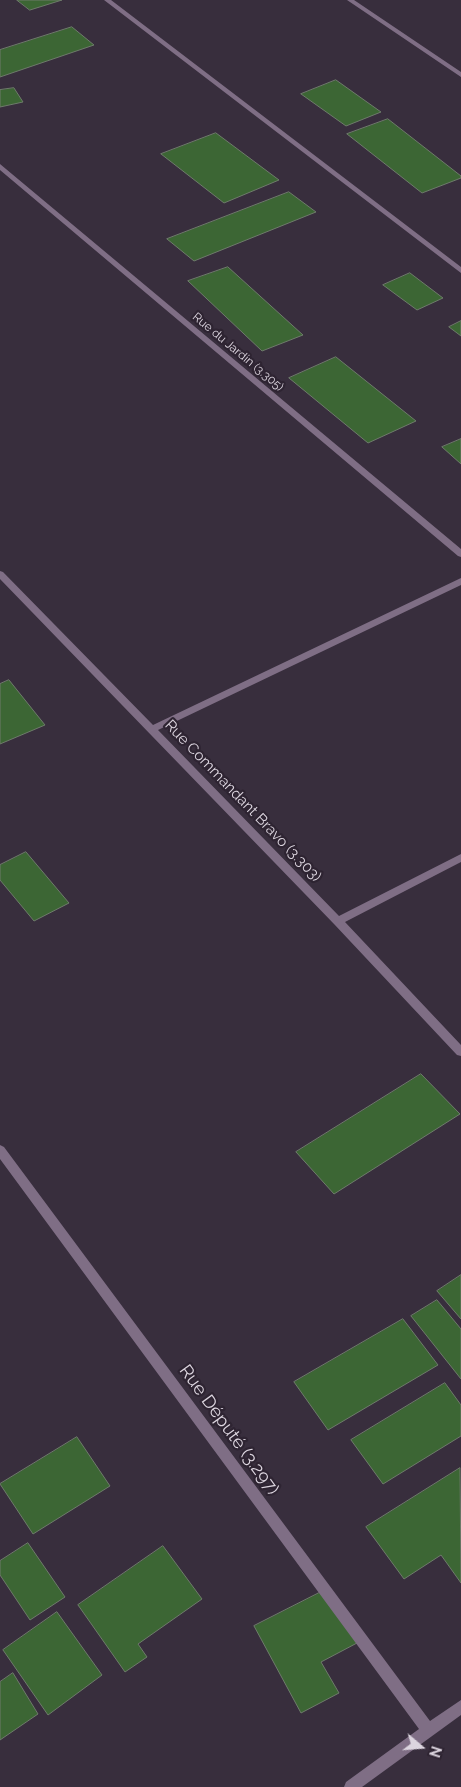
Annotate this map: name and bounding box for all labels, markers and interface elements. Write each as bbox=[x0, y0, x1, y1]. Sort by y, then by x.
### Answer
street label: Rue du Jardin (3.305) bbox=[190, 310, 286, 394]
street label: Rue Commandant Bravo (3.303) bbox=[161, 716, 325, 886]
street label: Rue Député (3.297) bbox=[174, 1361, 284, 1499]
north arrow bbox=[396, 1722, 446, 1772]
text: N bbox=[426, 1744, 445, 1759]

